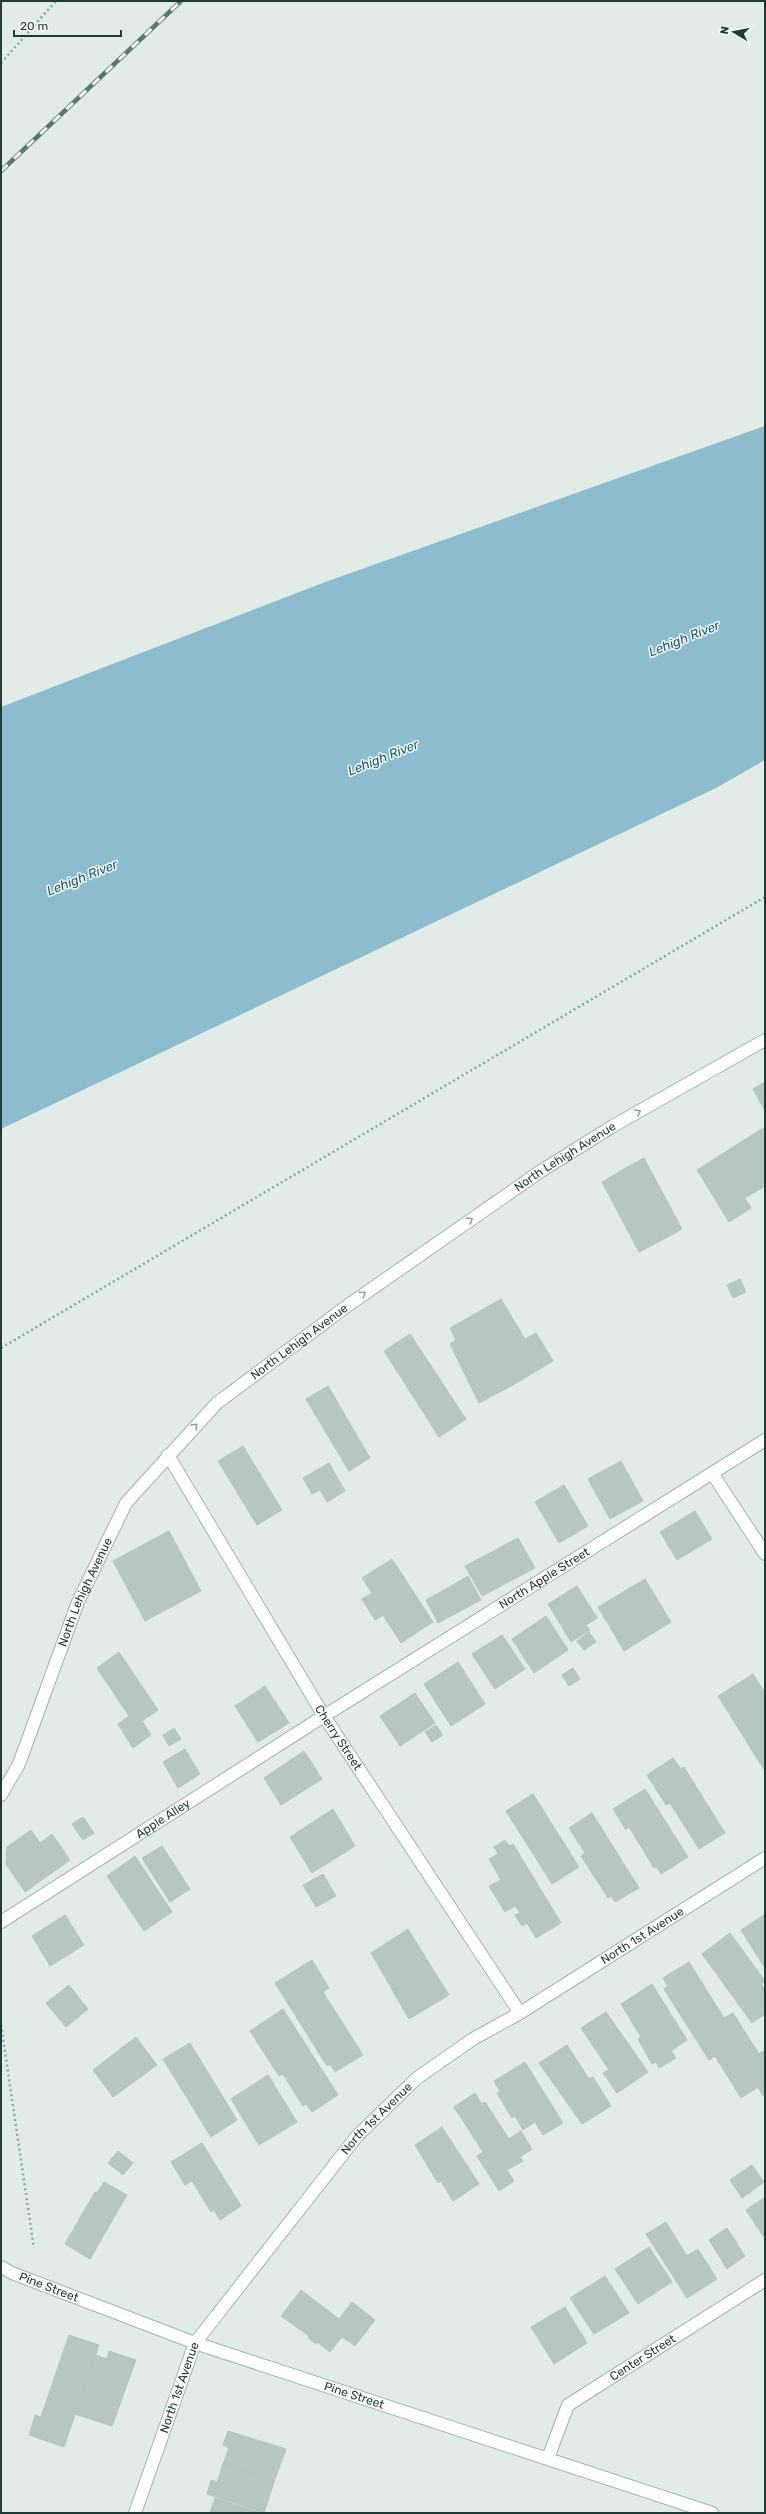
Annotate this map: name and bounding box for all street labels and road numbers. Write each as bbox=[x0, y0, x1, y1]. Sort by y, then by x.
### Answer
street label: North Lehigh Avenue bbox=[512, 1119, 618, 1194]
street label: North Lehigh Avenue bbox=[248, 1301, 351, 1382]
street label: North Lehigh Avenue bbox=[55, 1535, 115, 1649]
street label: North Apple Street bbox=[496, 1544, 592, 1612]
street label: Cherry Street bbox=[312, 1702, 365, 1773]
street label: Apple Alley bbox=[133, 1796, 193, 1841]
street label: North 1st Avenue bbox=[598, 1904, 687, 1967]
street label: North 1st Avenue bbox=[338, 2079, 415, 2157]
street label: Pine Street bbox=[17, 2269, 81, 2305]
street label: Center Street bbox=[607, 2331, 678, 2384]
street label: North 1st Avenue bbox=[157, 2340, 202, 2435]
street label: Pine Street bbox=[322, 2379, 386, 2412]

